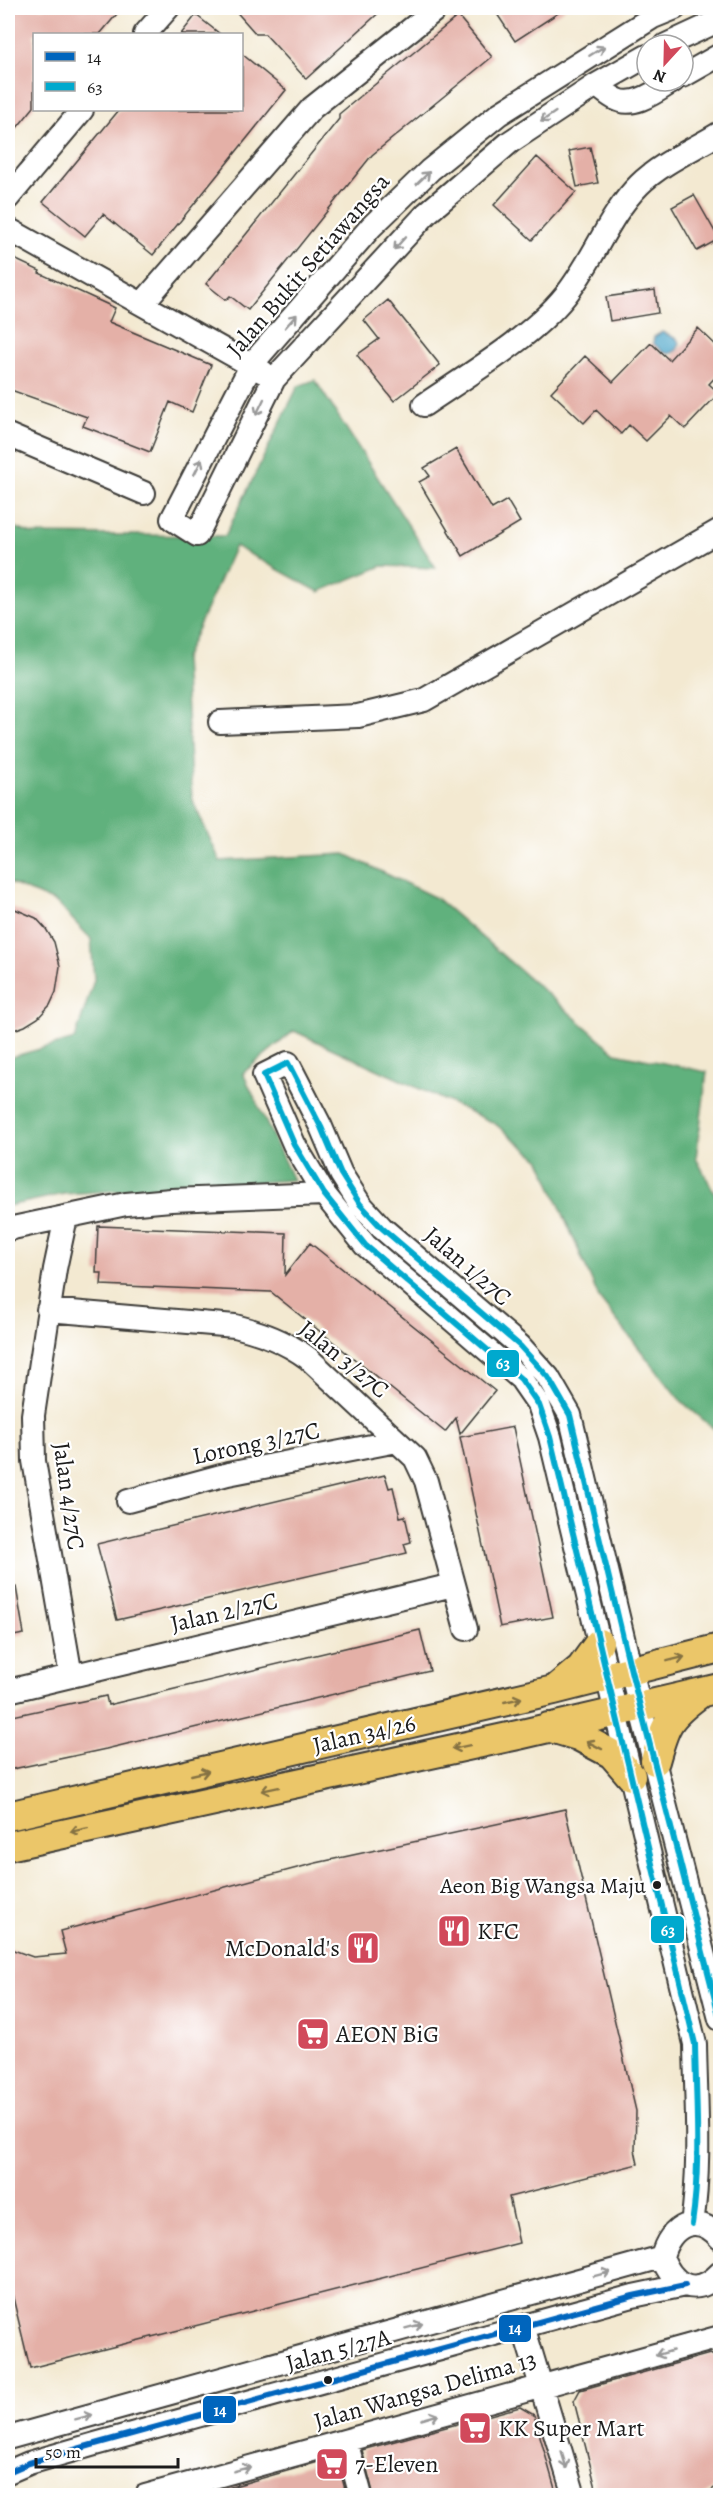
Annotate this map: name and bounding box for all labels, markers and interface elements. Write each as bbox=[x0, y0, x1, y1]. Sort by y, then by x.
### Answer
legend bbox=[33, 33, 243, 111]
north arrow bbox=[635, 33, 695, 93]
text: 14 bbox=[87, 45, 101, 69]
one-way arrow bbox=[588, 45, 605, 57]
text: N bbox=[650, 63, 669, 88]
text: 63 bbox=[87, 75, 103, 99]
one-way arrow bbox=[540, 111, 556, 123]
street label: Jalan Bukit Setiawangsa bbox=[219, 166, 397, 364]
one-way arrow bbox=[415, 170, 430, 185]
one-way arrow bbox=[393, 235, 407, 250]
one-way arrow bbox=[284, 314, 298, 329]
one-way arrow bbox=[254, 397, 266, 415]
one-way arrow bbox=[193, 458, 205, 476]
street label: Jalan 1/27C bbox=[418, 1219, 518, 1313]
street label: Jalan 3/27C bbox=[292, 1313, 396, 1405]
line badge: 63 bbox=[486, 1349, 520, 1378]
text: 63 bbox=[496, 1353, 510, 1375]
street label: Lorong 3/27C bbox=[189, 1414, 323, 1472]
street label: Jalan 4/27C bbox=[46, 1440, 92, 1552]
street label: Jalan 2/27C bbox=[167, 1584, 281, 1640]
one-way arrow bbox=[666, 1653, 685, 1665]
one-way arrow bbox=[503, 1693, 522, 1705]
street label: Jalan 34/26 bbox=[309, 1707, 419, 1761]
one-way arrow bbox=[586, 1738, 604, 1750]
one-way arrow bbox=[451, 1742, 470, 1754]
one-way arrow bbox=[190, 1766, 209, 1778]
one-way arrow bbox=[261, 1783, 280, 1795]
one-way arrow bbox=[70, 1825, 90, 1836]
place label: Aeon Big Wangsa Maju bbox=[439, 1871, 646, 1901]
marker: Aeon Big Wangsa Maju bbox=[651, 1879, 663, 1891]
restaurant icon: KFC bbox=[436, 1913, 472, 1949]
place label: KFC bbox=[477, 1915, 519, 1947]
line badge: 63 bbox=[650, 1915, 685, 1944]
text: 63 bbox=[661, 1920, 675, 1942]
restaurant icon: McDonald's bbox=[345, 1930, 381, 1966]
place label: McDonald's bbox=[225, 1932, 340, 1964]
supermarket icon: AEON BiG bbox=[295, 2016, 331, 2052]
place label: AEON BiG bbox=[335, 2018, 439, 2050]
one-way arrow bbox=[592, 2268, 611, 2279]
line badge: 14 bbox=[498, 2314, 532, 2343]
text: 14 bbox=[508, 2318, 522, 2340]
street label: Jalan 5/27A bbox=[282, 2320, 395, 2379]
one-way arrow bbox=[404, 2320, 423, 2331]
street label: Jalan Wangsa Delima 13 bbox=[310, 2343, 540, 2437]
one-way arrow bbox=[655, 2348, 674, 2359]
unlabelled marker bbox=[322, 2374, 334, 2386]
line badge: 14 bbox=[202, 2395, 237, 2424]
text: 14 bbox=[213, 2400, 227, 2422]
supermarket icon: KK Super Mart bbox=[457, 2410, 493, 2446]
one-way arrow bbox=[74, 2411, 93, 2422]
one-way arrow bbox=[420, 2411, 439, 2422]
place label: KK Super Mart bbox=[498, 2412, 644, 2444]
scale bar bbox=[36, 2431, 178, 2469]
text: 50 m bbox=[45, 2440, 81, 2464]
supermarket icon: 7-Eleven bbox=[314, 2446, 350, 2482]
place label: 7-Eleven bbox=[355, 2448, 438, 2480]
one-way arrow bbox=[559, 2450, 570, 2469]
one-way arrow bbox=[232, 2463, 251, 2474]

